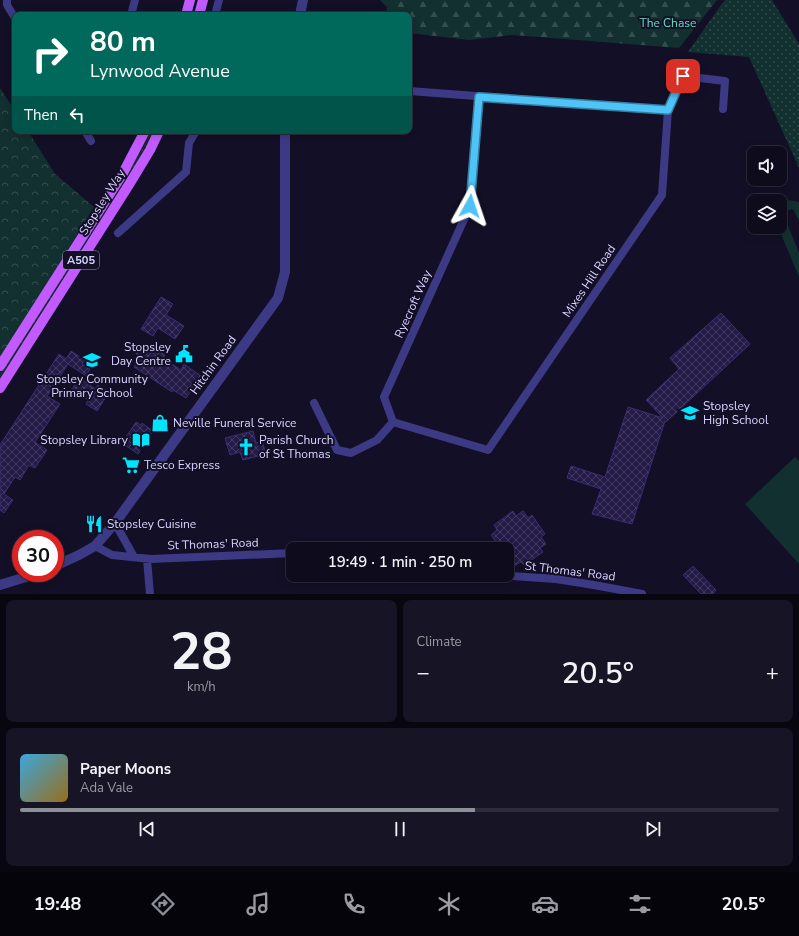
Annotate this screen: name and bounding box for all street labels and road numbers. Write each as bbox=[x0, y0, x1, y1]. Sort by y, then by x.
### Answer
street label: Stopsley Way bbox=[75, 165, 129, 238]
street label: Mixes Hill Road bbox=[559, 242, 619, 320]
road number: A505 bbox=[63, 251, 99, 269]
street label: Ryecroft Way bbox=[391, 267, 435, 341]
street label: Hitchin Road bbox=[186, 332, 240, 398]
street label: St Thomas' Road bbox=[167, 534, 259, 554]
street label: St Thomas' Road bbox=[524, 557, 616, 585]

